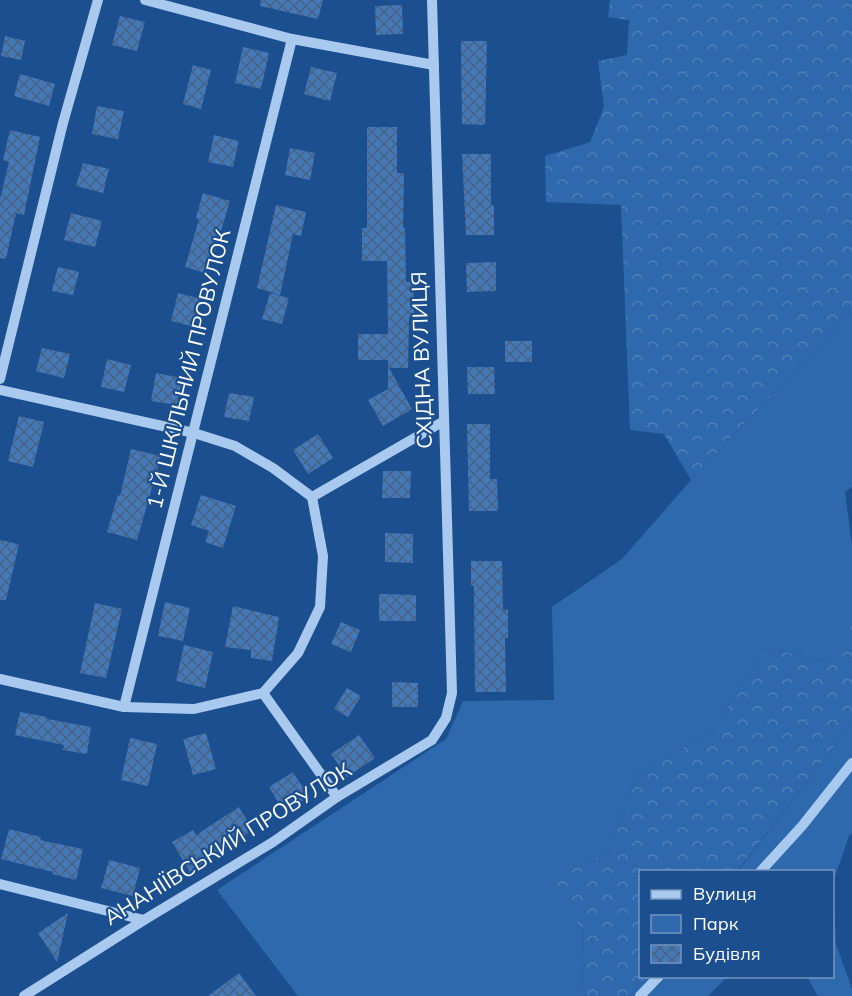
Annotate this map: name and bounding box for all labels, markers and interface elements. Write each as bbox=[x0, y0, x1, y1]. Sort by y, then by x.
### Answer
street label: 1-Й ШКІЛЬНИЙ ПРОВУЛОК bbox=[141, 226, 235, 511]
street label: СХІДНА ВУЛИЦЯ bbox=[405, 271, 437, 449]
street label: АНАНІЇВСЬКИЙ ПРОВУЛОК bbox=[99, 756, 356, 930]
legend bbox=[639, 870, 834, 978]
text: Вулиця bbox=[693, 882, 757, 905]
text: Парк bbox=[693, 912, 739, 935]
text: Будівля bbox=[693, 942, 761, 965]

